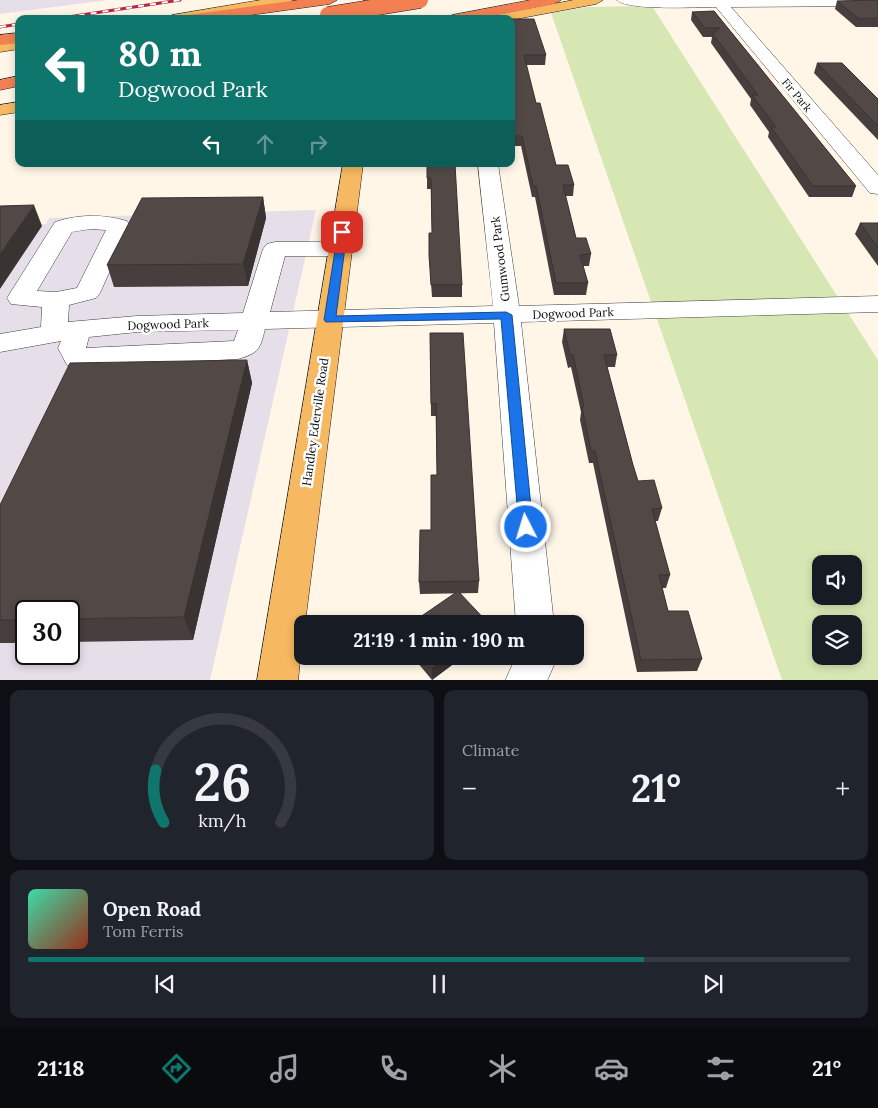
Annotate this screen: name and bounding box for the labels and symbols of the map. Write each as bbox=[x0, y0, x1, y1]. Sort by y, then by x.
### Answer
street label: Fir Park bbox=[779, 75, 815, 115]
pin bbox=[321, 211, 363, 253]
street label: Gumwood Park bbox=[487, 215, 513, 302]
street label: Dogwood Park bbox=[532, 304, 615, 322]
street label: Dogwood Park bbox=[127, 315, 210, 333]
street label: Handley Ederville Road bbox=[299, 357, 331, 487]
position arrow bbox=[499, 500, 551, 552]
speed limit sign: 30 bbox=[15, 600, 80, 665]

